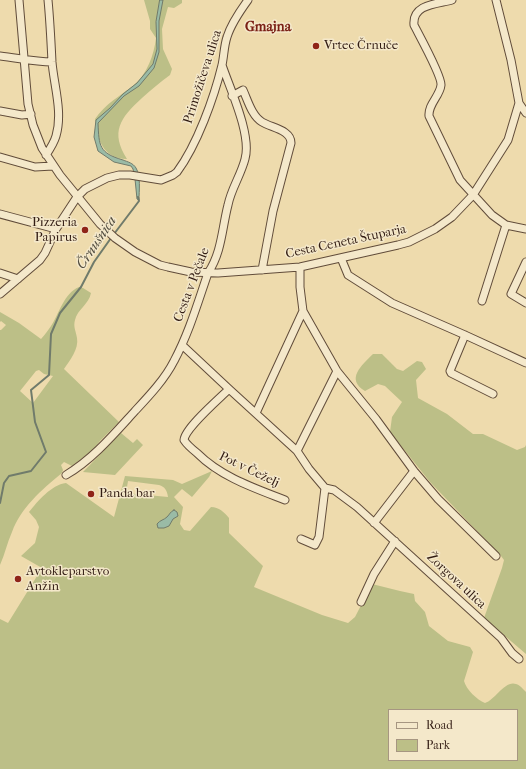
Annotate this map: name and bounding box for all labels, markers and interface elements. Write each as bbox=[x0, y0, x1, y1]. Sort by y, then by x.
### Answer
district label: Gmajna bbox=[245, 20, 291, 36]
street label: Primožičeva ulica bbox=[180, 28, 226, 126]
place label: Vrtec Črnuče bbox=[324, 38, 398, 54]
marker: Vrtec Črnuče bbox=[311, 41, 321, 51]
water label: Črnušnica bbox=[73, 213, 121, 273]
place label: Pizzeria Papirus bbox=[32, 215, 77, 246]
street label: Cesta Ceneta Štuparja bbox=[284, 222, 408, 262]
marker: Pizzeria Papirus bbox=[80, 225, 90, 235]
street label: Cesta v Pečale bbox=[171, 246, 213, 324]
street label: Pot v Čeželj bbox=[216, 449, 282, 491]
place label: Panda bar bbox=[99, 486, 154, 502]
marker: Panda bar bbox=[86, 489, 96, 499]
street label: Žorgova ulica bbox=[423, 549, 489, 613]
place label: Avtokleparstvo Anžin bbox=[26, 564, 109, 595]
marker: Avtokleparstvo Anžin bbox=[13, 574, 23, 584]
legend bbox=[388, 709, 518, 761]
text: Road bbox=[426, 718, 453, 732]
text: Park bbox=[426, 738, 450, 752]

